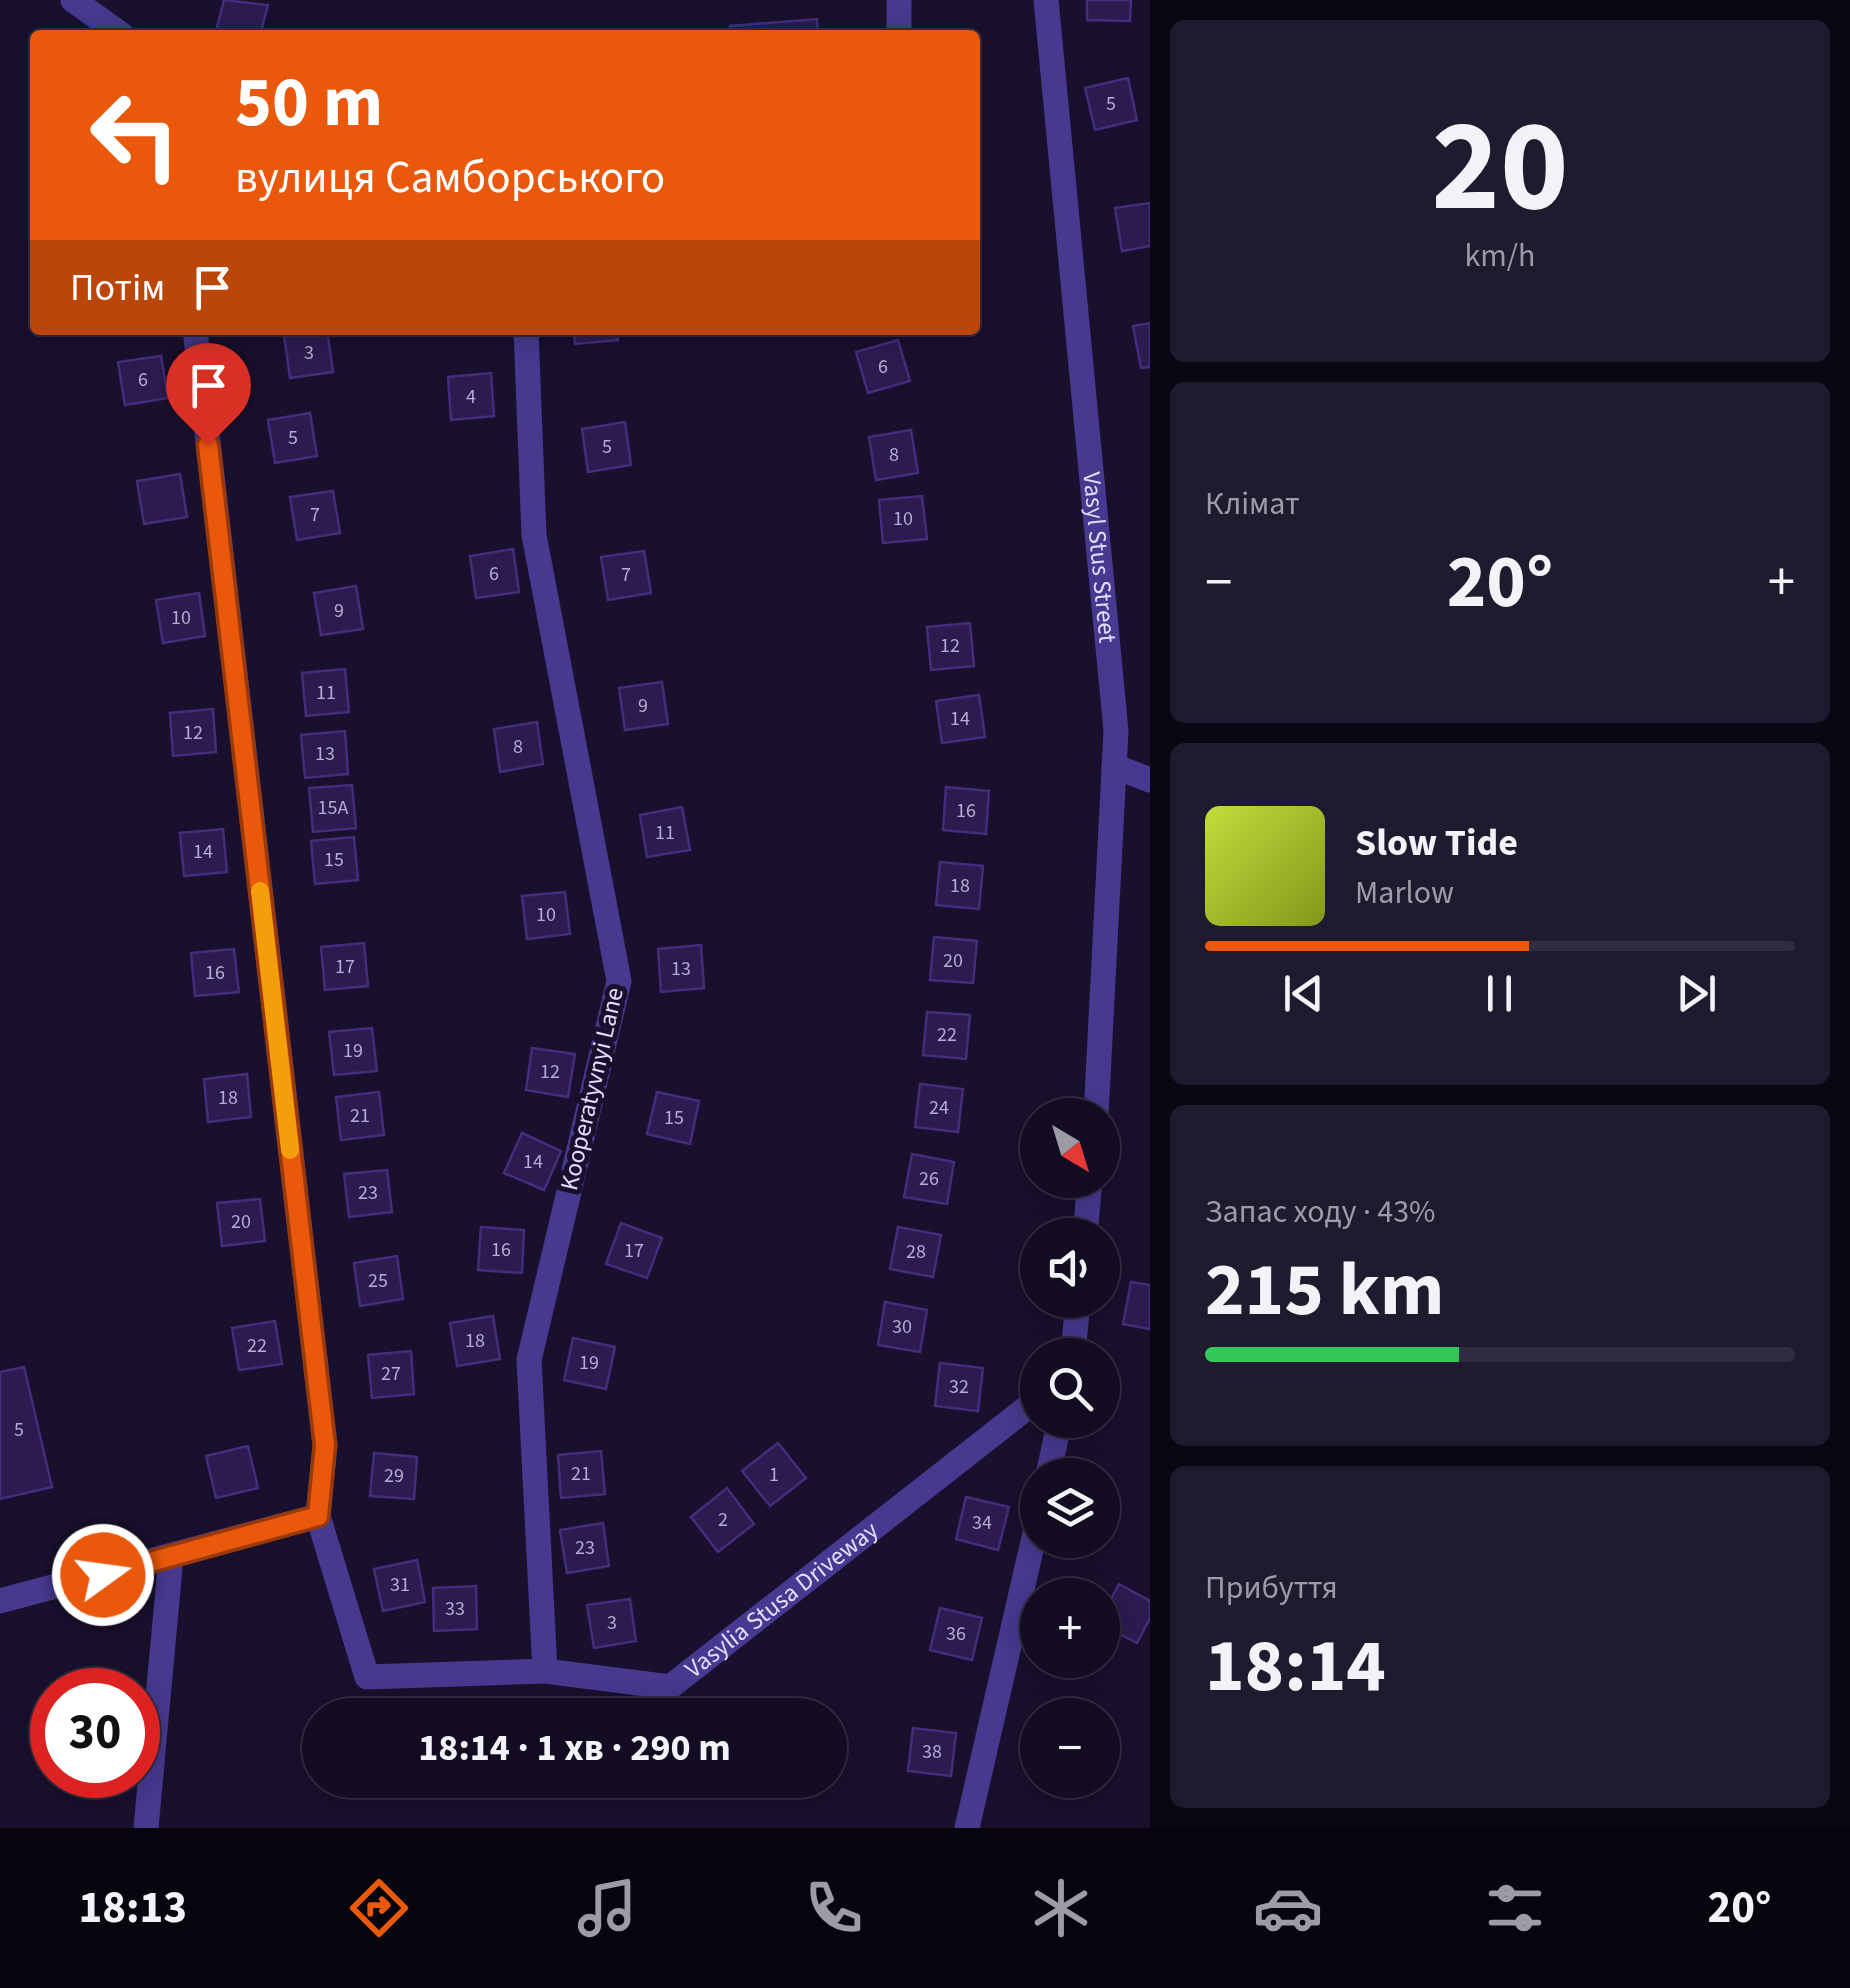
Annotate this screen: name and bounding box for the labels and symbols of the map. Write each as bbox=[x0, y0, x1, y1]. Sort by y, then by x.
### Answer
house number: 5 bbox=[1106, 90, 1116, 118]
house number: 3 bbox=[304, 339, 314, 367]
pin bbox=[166, 343, 251, 446]
house number: 6 bbox=[878, 353, 888, 381]
house number: 6 bbox=[138, 366, 148, 394]
house number: 4 bbox=[466, 383, 476, 411]
house number: 5 bbox=[288, 424, 298, 452]
house number: 5 bbox=[602, 433, 612, 461]
house number: 8 bbox=[889, 441, 899, 469]
street label: Vasyl Stus Street bbox=[1073, 470, 1126, 645]
house number: 7 bbox=[310, 501, 320, 529]
house number: 10 bbox=[893, 505, 913, 533]
house number: 6 bbox=[489, 560, 499, 588]
house number: 7 bbox=[621, 561, 631, 589]
house number: 9 bbox=[334, 597, 344, 625]
house number: 10 bbox=[171, 604, 191, 632]
house number: 12 bbox=[940, 632, 960, 660]
house number: 11 bbox=[316, 679, 336, 707]
house number: 9 bbox=[638, 692, 648, 720]
house number: 14 bbox=[950, 705, 970, 733]
house number: 12 bbox=[183, 719, 203, 747]
house number: 8 bbox=[513, 733, 523, 761]
house number: 13 bbox=[315, 740, 335, 768]
house number: 15А bbox=[318, 794, 348, 822]
house number: 16 bbox=[956, 797, 976, 825]
house number: 11 bbox=[655, 819, 675, 847]
house number: 14 bbox=[193, 838, 213, 866]
house number: 15 bbox=[324, 846, 344, 874]
house number: 18 bbox=[950, 872, 970, 900]
house number: 10 bbox=[536, 901, 556, 929]
house number: 20 bbox=[943, 947, 963, 975]
house number: 17 bbox=[335, 953, 355, 981]
house number: 13 bbox=[671, 955, 691, 983]
house number: 16 bbox=[205, 959, 225, 987]
street label: Kooperatyvnyi Lane bbox=[551, 984, 633, 1194]
house number: 22 bbox=[937, 1021, 957, 1049]
house number: 19 bbox=[343, 1037, 363, 1065]
house number: 12 bbox=[540, 1058, 560, 1086]
house number: 18 bbox=[218, 1084, 238, 1112]
house number: 24 bbox=[929, 1094, 949, 1122]
north arrow bbox=[1020, 1098, 1120, 1198]
house number: 21 bbox=[350, 1102, 370, 1130]
house number: 15 bbox=[664, 1104, 684, 1132]
house number: 14 bbox=[523, 1148, 543, 1176]
house number: 26 bbox=[919, 1165, 939, 1193]
house number: 23 bbox=[358, 1179, 378, 1207]
house number: 20 bbox=[231, 1208, 251, 1236]
house number: 16 bbox=[491, 1236, 511, 1264]
house number: 17 bbox=[624, 1237, 644, 1265]
house number: 28 bbox=[906, 1238, 926, 1266]
house number: 25 bbox=[368, 1267, 388, 1295]
house number: 30 bbox=[892, 1313, 912, 1341]
house number: 18 bbox=[465, 1327, 485, 1355]
house number: 22 bbox=[247, 1332, 267, 1360]
house number: 19 bbox=[579, 1349, 599, 1377]
house number: 27 bbox=[381, 1360, 401, 1388]
house number: 32 bbox=[949, 1373, 969, 1401]
house number: 5 bbox=[14, 1416, 24, 1444]
house number: 21 bbox=[571, 1460, 591, 1488]
house number: 1 bbox=[769, 1461, 779, 1489]
house number: 29 bbox=[384, 1462, 404, 1490]
house number: 2 bbox=[718, 1506, 728, 1534]
house number: 34 bbox=[972, 1509, 992, 1537]
street label: Vasylia Stusa Driveway bbox=[677, 1512, 886, 1687]
position arrow bbox=[51, 1523, 155, 1627]
house number: 23 bbox=[575, 1534, 595, 1562]
house number: 31 bbox=[390, 1571, 410, 1599]
house number: 33 bbox=[445, 1595, 465, 1623]
house number: 3 bbox=[607, 1609, 617, 1637]
house number: 36 bbox=[946, 1620, 966, 1648]
speed limit sign: 30 bbox=[30, 1668, 160, 1798]
house number: 38 bbox=[922, 1738, 942, 1766]

